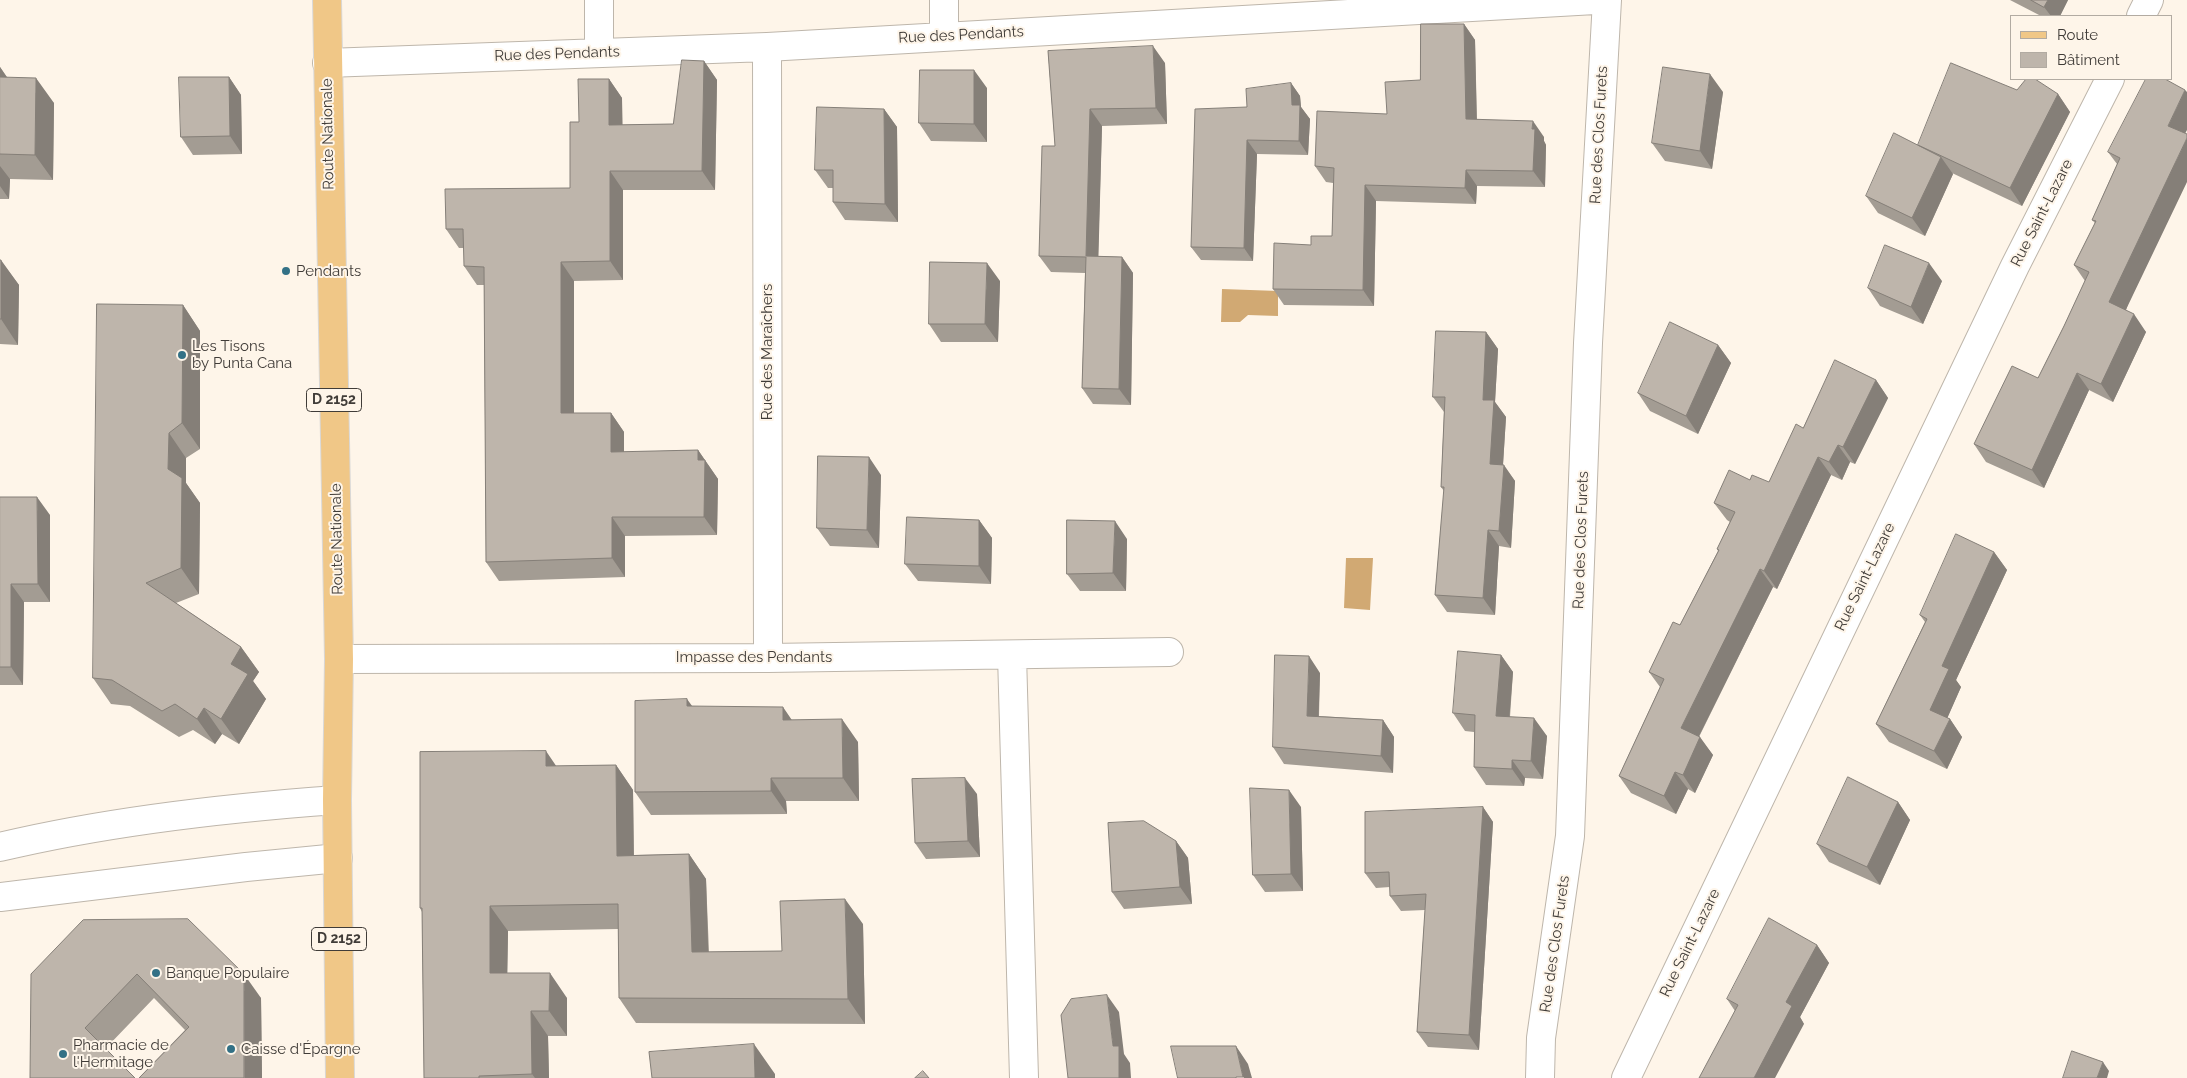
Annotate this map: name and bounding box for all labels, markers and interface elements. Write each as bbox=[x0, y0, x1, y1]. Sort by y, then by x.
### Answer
legend bbox=[2010, 15, 2172, 80]
street label: Rue des Pendants bbox=[898, 23, 1024, 47]
text: Route bbox=[2057, 26, 2098, 44]
street label: Rue des Pendants bbox=[494, 43, 620, 65]
text: Bâtiment bbox=[2057, 51, 2120, 69]
street label: Rue des Clos Furets bbox=[1586, 66, 1612, 204]
street label: Route Nationale bbox=[318, 78, 338, 190]
street label: Rue Saint-Lazare bbox=[2007, 156, 2077, 270]
place label: Pendants bbox=[296, 262, 361, 280]
marker: Pendants bbox=[280, 265, 292, 277]
street label: Rue des Maraîchers bbox=[758, 284, 776, 420]
place label: Les Tisons by Punta Cana bbox=[192, 337, 292, 372]
marker: Les Tisons by Punta Cana bbox=[176, 349, 188, 361]
road number: D 2152 bbox=[306, 388, 362, 412]
street label: Rue des Clos Furets bbox=[1570, 471, 1592, 609]
street label: Route Nationale bbox=[327, 483, 347, 595]
street label: Rue Saint-Lazare bbox=[1831, 520, 1899, 634]
street label: Impasse des Pendants bbox=[676, 648, 832, 666]
street label: Rue des Clos Furets bbox=[1536, 874, 1574, 1014]
street label: Rue Saint-Lazare bbox=[1656, 886, 1724, 1000]
road number: D 2152 bbox=[312, 928, 366, 951]
place label: Banque Populaire bbox=[166, 964, 289, 982]
marker: Banque Populaire bbox=[150, 967, 162, 979]
place label: Pharmacie de l'Hermitage bbox=[73, 1036, 169, 1071]
place label: Caisse d'Épargne bbox=[241, 1040, 361, 1058]
marker: Caisse d'Épargne bbox=[225, 1043, 237, 1055]
marker: Pharmacie de l'Hermitage bbox=[57, 1048, 69, 1060]

